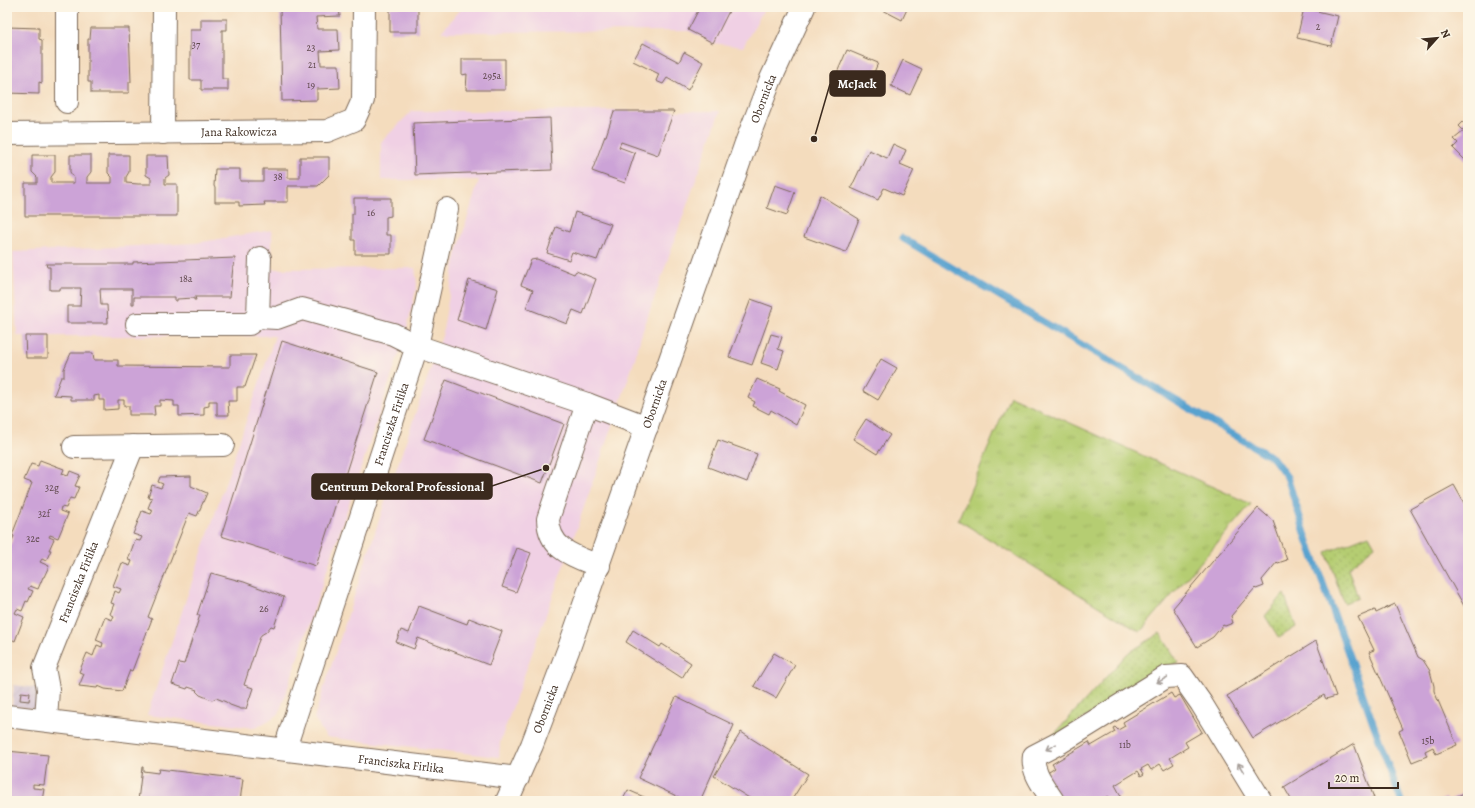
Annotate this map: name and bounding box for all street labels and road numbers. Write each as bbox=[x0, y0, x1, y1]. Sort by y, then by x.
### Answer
street label: Obornicka bbox=[746, 71, 780, 125]
street label: Jana Rakowicza bbox=[201, 123, 277, 140]
street label: Obornicka bbox=[639, 376, 671, 431]
street label: Franciszka Firlika bbox=[370, 380, 413, 468]
street label: Franciszka Firlika bbox=[55, 539, 102, 625]
street label: Obornicka bbox=[529, 682, 562, 736]
street label: Franciszka Firlika bbox=[357, 751, 446, 777]

